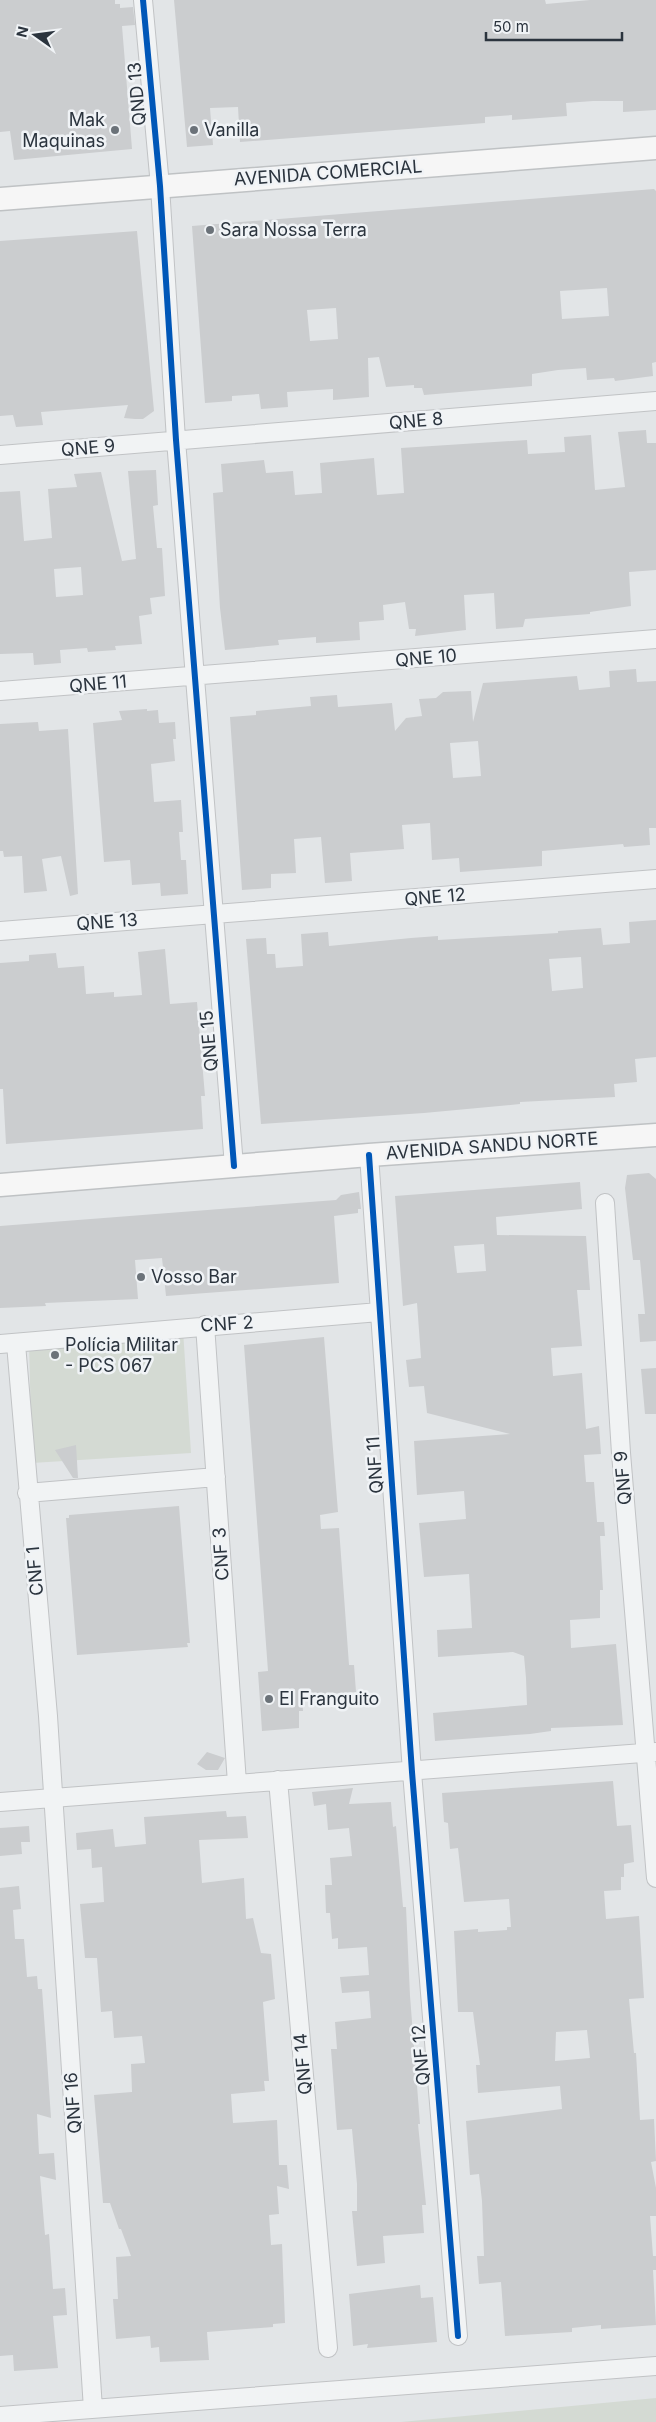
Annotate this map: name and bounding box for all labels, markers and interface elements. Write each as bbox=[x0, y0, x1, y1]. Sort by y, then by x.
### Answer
north arrow bbox=[10, 10, 60, 60]
scale bar bbox=[486, 10, 622, 42]
text: 50 m bbox=[493, 17, 529, 36]
text: N bbox=[12, 25, 31, 39]
street label: QND 13 bbox=[123, 61, 150, 127]
place label: Mak Maquinas bbox=[22, 109, 105, 151]
place label: Vanilla bbox=[204, 119, 259, 140]
marker: Mak Maquinas bbox=[109, 124, 121, 136]
marker: Vanilla bbox=[188, 124, 200, 136]
street label: AVENIDA COMERCIAL bbox=[233, 155, 423, 190]
place label: Sara Nossa Terra bbox=[220, 219, 367, 240]
marker: Sara Nossa Terra bbox=[204, 224, 216, 236]
street label: QNE 8 bbox=[388, 408, 444, 433]
street label: QNE 9 bbox=[60, 435, 116, 460]
street label: QNE 10 bbox=[394, 644, 458, 671]
street label: QNE 11 bbox=[68, 671, 128, 696]
street label: QNE 12 bbox=[403, 883, 467, 910]
street label: QNE 13 bbox=[75, 909, 138, 934]
street label: QNE 15 bbox=[195, 1010, 222, 1073]
street label: AVENIDA SANDU NORTE bbox=[385, 1128, 599, 1163]
place label: Vosso Bar bbox=[151, 1266, 237, 1287]
marker: Vosso Bar bbox=[135, 1271, 147, 1283]
street label: CNF 2 bbox=[200, 1311, 254, 1336]
place label: Polícia Militar - PCS 067 bbox=[65, 1334, 178, 1376]
marker: Polícia Militar - PCS 067 bbox=[49, 1349, 61, 1361]
street label: QNF 11 bbox=[362, 1436, 387, 1495]
street label: QNF 9 bbox=[610, 1450, 635, 1506]
street label: CNF 3 bbox=[208, 1527, 233, 1581]
street label: CNF 1 bbox=[22, 1545, 47, 1597]
place label: El Franguito bbox=[279, 1688, 379, 1709]
marker: El Franguito bbox=[263, 1693, 275, 1705]
street label: QNF 12 bbox=[407, 2024, 434, 2086]
street label: QNF 14 bbox=[289, 2032, 316, 2096]
street label: QNF 16 bbox=[60, 2072, 85, 2134]

